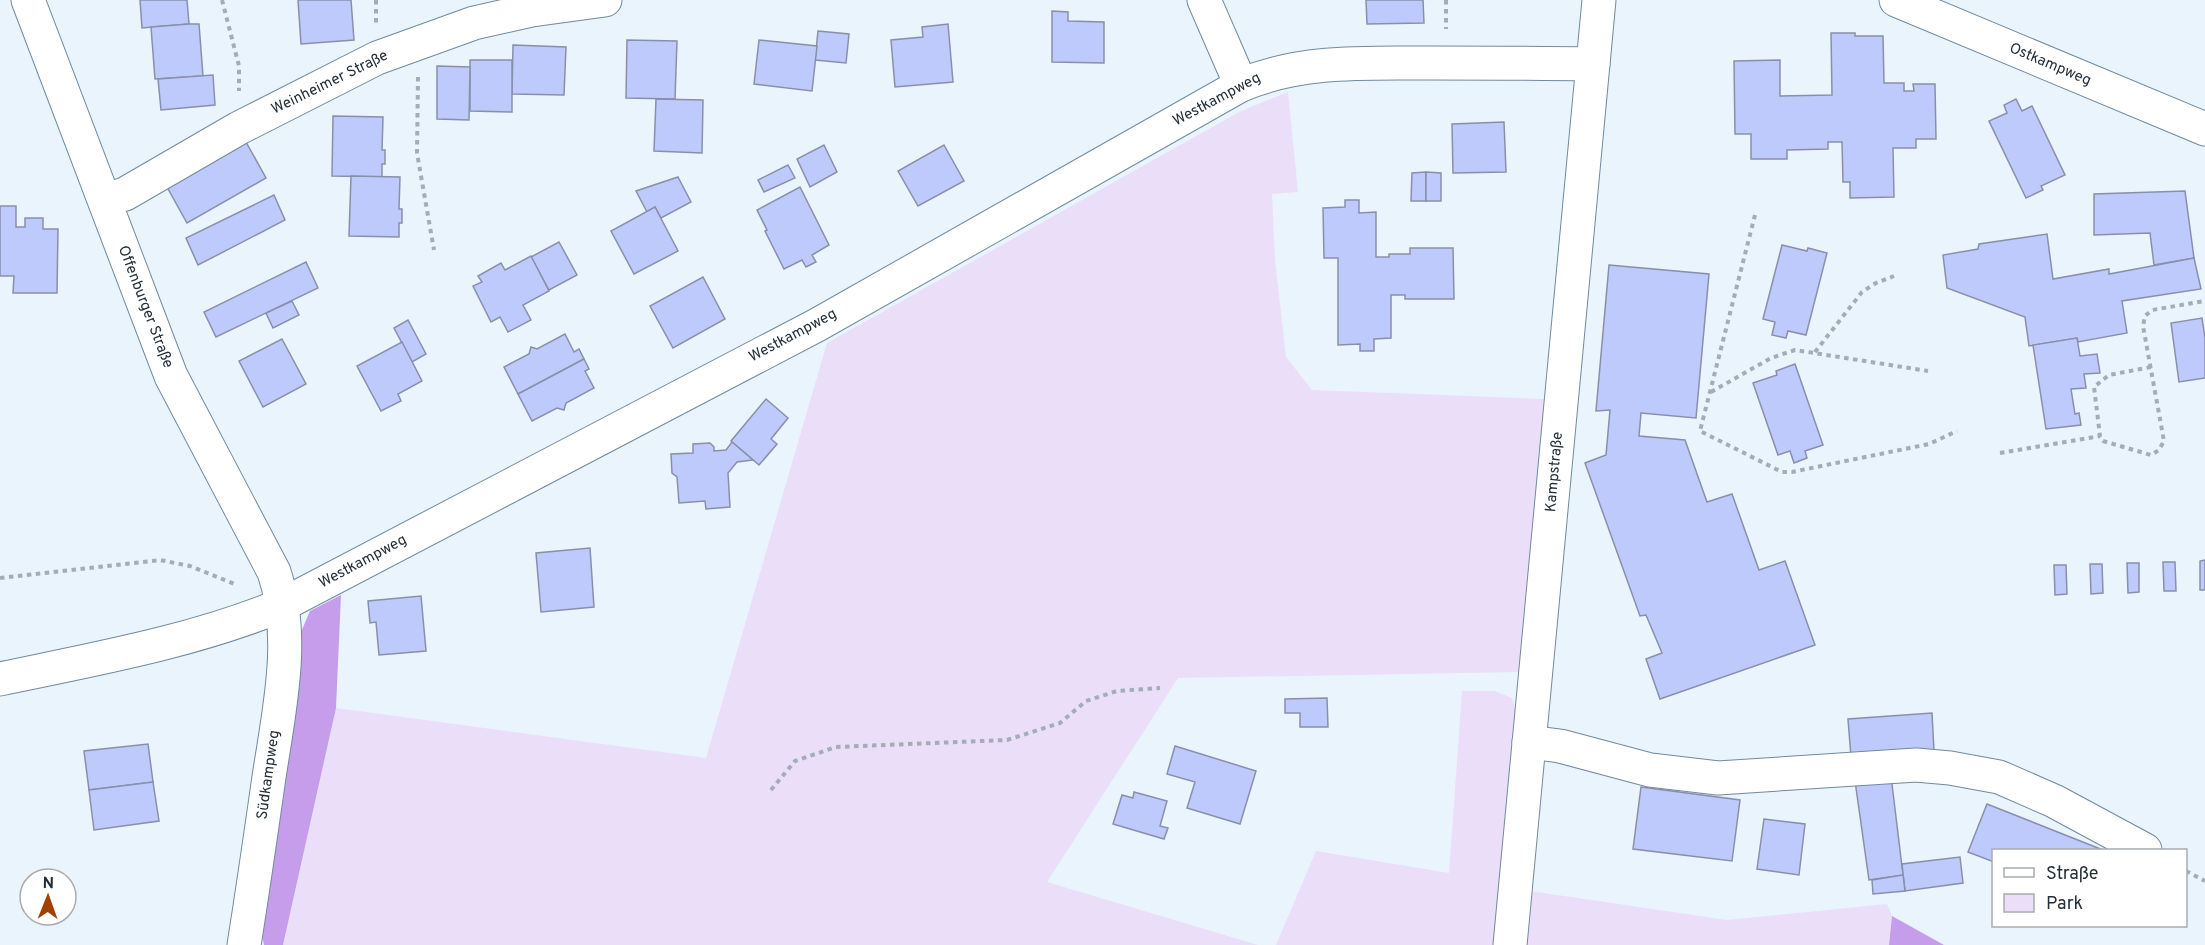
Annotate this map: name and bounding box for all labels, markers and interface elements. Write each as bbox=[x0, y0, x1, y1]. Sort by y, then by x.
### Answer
street label: Ostkampweg bbox=[2006, 39, 2094, 91]
street label: Weinheimer Straße bbox=[269, 47, 391, 119]
street label: Westkampweg bbox=[1170, 69, 1264, 131]
street label: Offenburger Straße bbox=[113, 243, 177, 371]
street label: Westkampweg bbox=[746, 305, 840, 367]
street label: Kampstraße bbox=[1542, 431, 1568, 513]
street label: Westkampweg bbox=[316, 531, 410, 593]
street label: Südkampweg bbox=[253, 729, 285, 821]
legend bbox=[1992, 849, 2187, 927]
text: Straße bbox=[2046, 863, 2098, 886]
north arrow bbox=[18, 867, 78, 927]
text: N bbox=[42, 874, 54, 894]
text: Park bbox=[2046, 893, 2083, 916]

